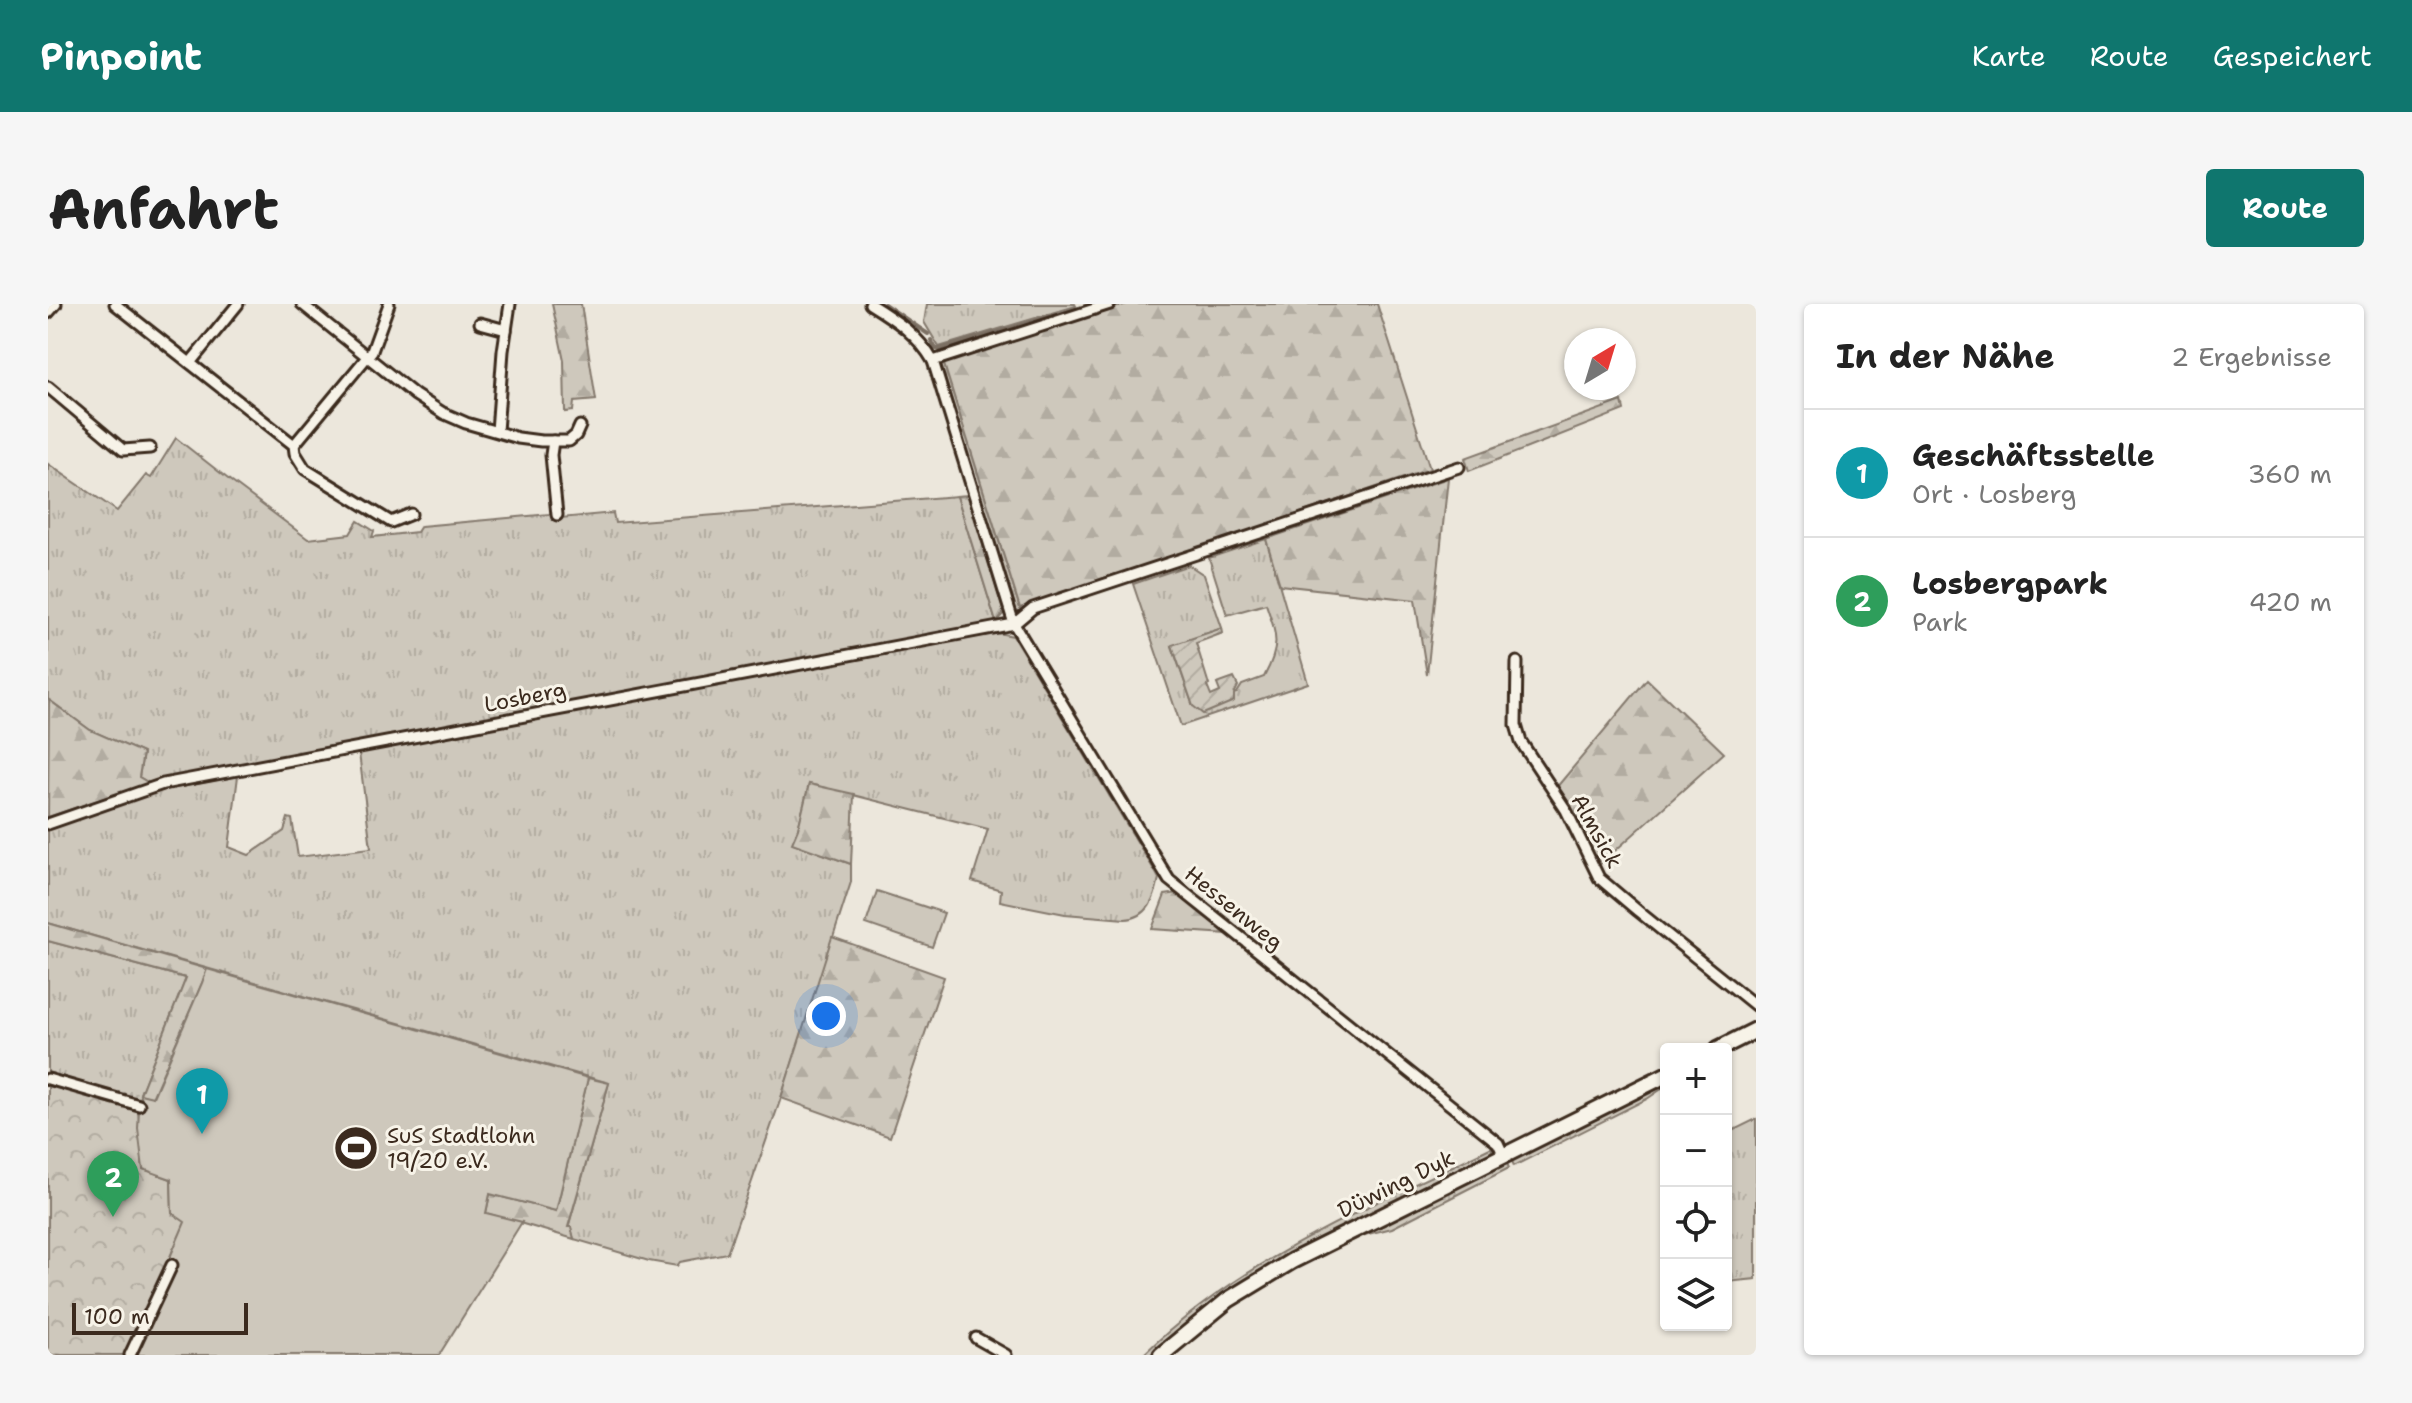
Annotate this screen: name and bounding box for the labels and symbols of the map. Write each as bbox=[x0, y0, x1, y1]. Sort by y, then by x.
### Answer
north arrow bbox=[1564, 328, 1636, 400]
street label: Losberg bbox=[482, 675, 568, 719]
street label: Almsick bbox=[1565, 789, 1629, 873]
street label: Hessenweg bbox=[1179, 859, 1289, 957]
your location bbox=[806, 996, 846, 1036]
pin: 1 bbox=[176, 1068, 228, 1134]
place label: SuS Stadtlohn 19/20 e.V. bbox=[387, 1121, 535, 1175]
sports icon: SuS Stadtlohn 19/20 e.V. bbox=[332, 1124, 380, 1172]
street label: Düwing Dyk bbox=[1333, 1143, 1459, 1225]
pin: 2 bbox=[87, 1151, 139, 1217]
scale bar bbox=[72, 1299, 248, 1335]

